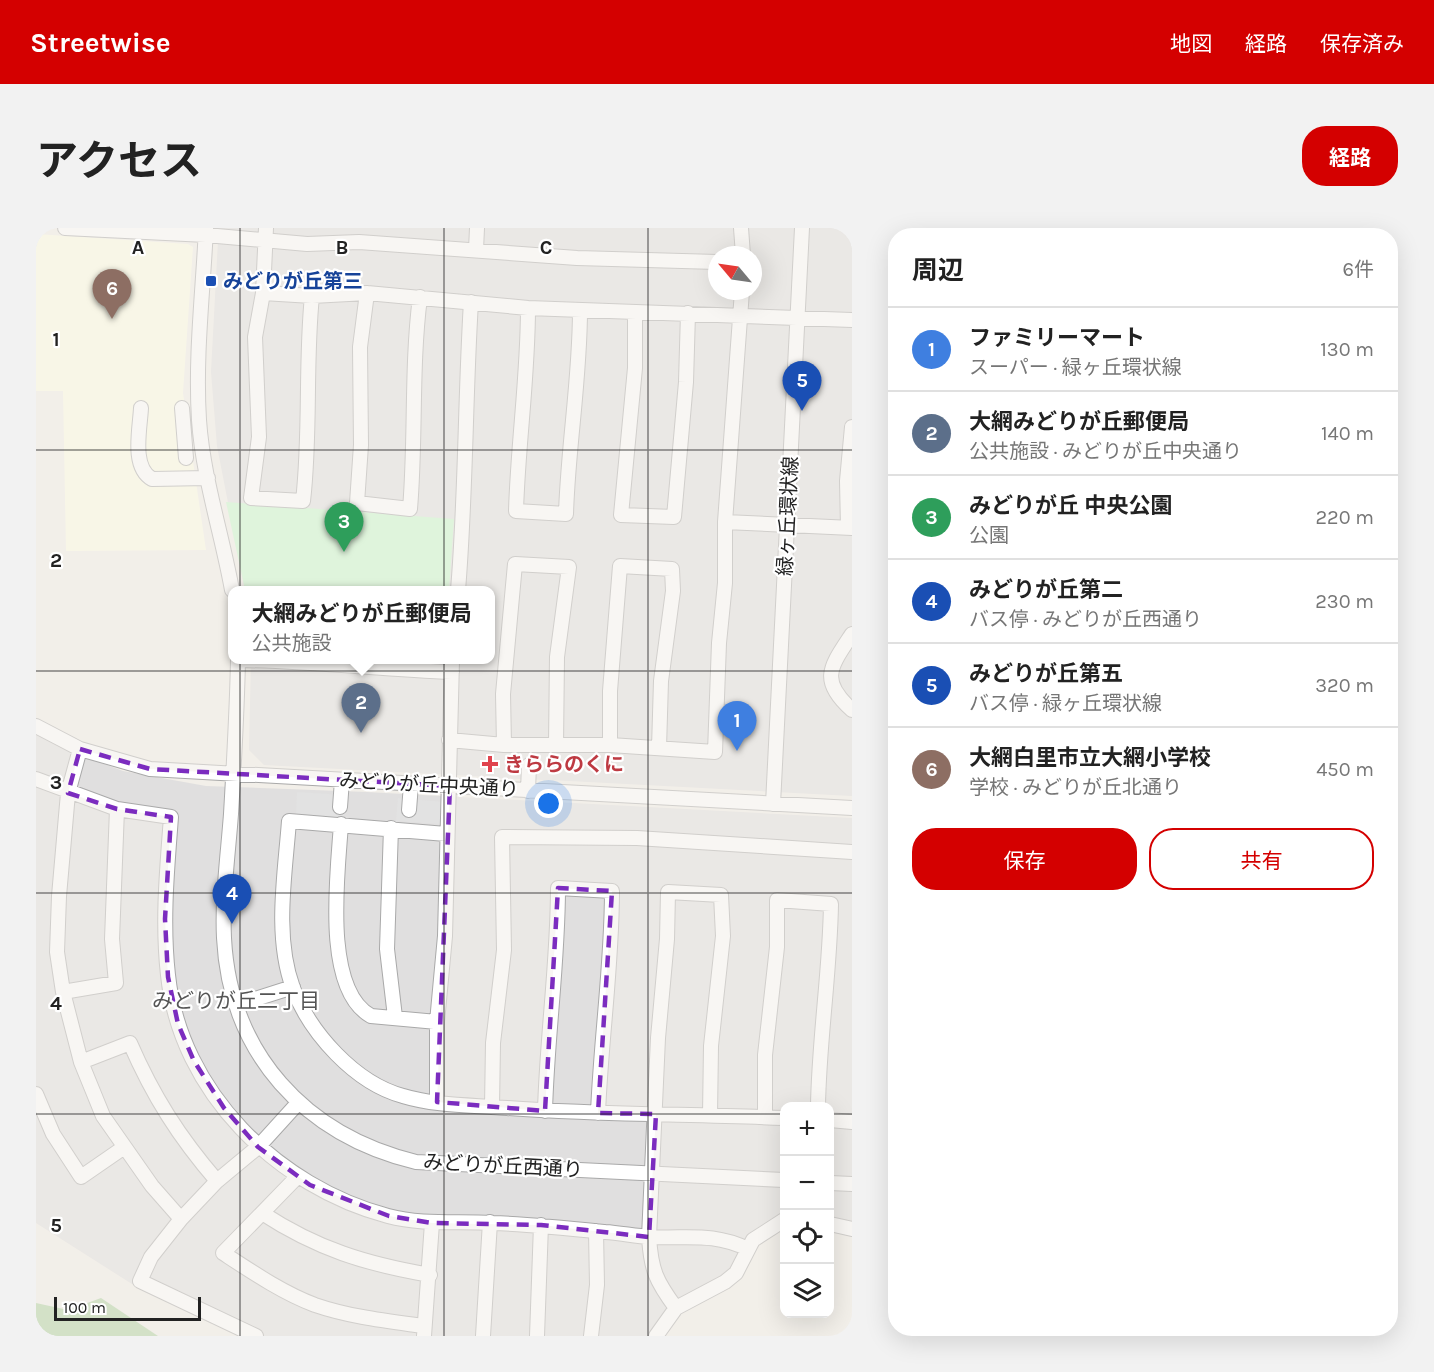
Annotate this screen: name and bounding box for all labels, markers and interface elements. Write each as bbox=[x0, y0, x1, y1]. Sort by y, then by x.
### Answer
text: Streetwise bbox=[30, 26, 171, 59]
text: 地図 bbox=[1170, 32, 1212, 56]
text: 経路 bbox=[1245, 32, 1287, 56]
text: 保存済み bbox=[1320, 32, 1404, 56]
button: 経路 bbox=[1302, 126, 1398, 186]
text: アクセス bbox=[36, 136, 202, 186]
text: A bbox=[132, 236, 145, 259]
text: B bbox=[336, 236, 348, 259]
text: C bbox=[540, 236, 552, 259]
north arrow bbox=[708, 246, 762, 300]
text: 周辺 bbox=[912, 255, 964, 286]
text: 6件 bbox=[1343, 258, 1374, 281]
pin: 6 bbox=[92, 270, 132, 319]
place label: みどりが丘第三 bbox=[223, 270, 363, 293]
marker: みどりが丘第三 bbox=[204, 274, 218, 288]
text: ファミリーマート bbox=[969, 325, 1145, 351]
text: 1 bbox=[52, 328, 60, 351]
text: 1 bbox=[928, 338, 935, 361]
text: 130 m bbox=[1320, 338, 1374, 361]
text: スーパー · 緑ヶ丘環状線 bbox=[969, 356, 1182, 379]
pin: 5 bbox=[782, 362, 822, 411]
text: 大網みどりが丘郵便局 bbox=[969, 409, 1189, 435]
text: 2 bbox=[925, 422, 938, 445]
text: 140 m bbox=[1321, 422, 1374, 445]
text: 公共施設 · みどりが丘中央通り bbox=[969, 440, 1242, 463]
street label: 緑ヶ丘環状線 bbox=[773, 455, 803, 577]
text: みどりが丘 中央公園 bbox=[969, 493, 1173, 519]
pin: 3 bbox=[324, 502, 364, 552]
text: 3 bbox=[925, 506, 938, 529]
text: 220 m bbox=[1315, 506, 1374, 529]
text: 公園 bbox=[969, 524, 1009, 547]
text: 2 bbox=[50, 549, 62, 572]
text: みどりが丘第二 bbox=[969, 577, 1123, 603]
popup bbox=[228, 586, 495, 664]
text: 4 bbox=[926, 590, 937, 613]
text: 230 m bbox=[1315, 590, 1374, 613]
text: 大網みどりが丘郵便局 bbox=[251, 601, 472, 627]
text: バス停 · みどりが丘西通り bbox=[969, 608, 1202, 631]
text: 公共施設 bbox=[251, 632, 331, 655]
text: みどりが丘第五 bbox=[969, 661, 1123, 687]
text: 5 bbox=[926, 674, 937, 697]
text: 320 m bbox=[1315, 674, 1374, 697]
pin: 2 bbox=[342, 684, 380, 733]
text: バス停 · 緑ヶ丘環状線 bbox=[969, 692, 1162, 715]
pin: 1 bbox=[718, 702, 756, 751]
text: 大網白里市立大網小学校 bbox=[969, 745, 1211, 771]
place label: きららのくに bbox=[504, 753, 624, 776]
marker: きららのくに bbox=[481, 755, 499, 773]
text: 6 bbox=[925, 758, 938, 781]
text: 450 m bbox=[1316, 758, 1374, 781]
street label: みどりが丘中央通り bbox=[339, 769, 519, 801]
text: 3 bbox=[50, 771, 62, 794]
text: 学校 · みどりが丘北通り bbox=[969, 776, 1182, 799]
your location bbox=[534, 789, 563, 818]
button: 保存 bbox=[912, 828, 1137, 890]
button: 共有 bbox=[1149, 828, 1374, 890]
pin: 4 bbox=[212, 874, 252, 924]
district label: みどりが丘二丁目 bbox=[152, 989, 320, 1013]
text: 4 bbox=[50, 992, 62, 1015]
map controls bbox=[780, 1102, 834, 1318]
button: + bbox=[780, 1102, 834, 1156]
street label: みどりが丘西通り bbox=[423, 1150, 583, 1182]
button: − bbox=[780, 1156, 834, 1210]
button: locate bbox=[780, 1210, 834, 1264]
text: 5 bbox=[50, 1214, 62, 1237]
button: layers bbox=[780, 1264, 834, 1318]
scale bar bbox=[54, 1294, 201, 1322]
text: 100 m bbox=[63, 1298, 106, 1317]

